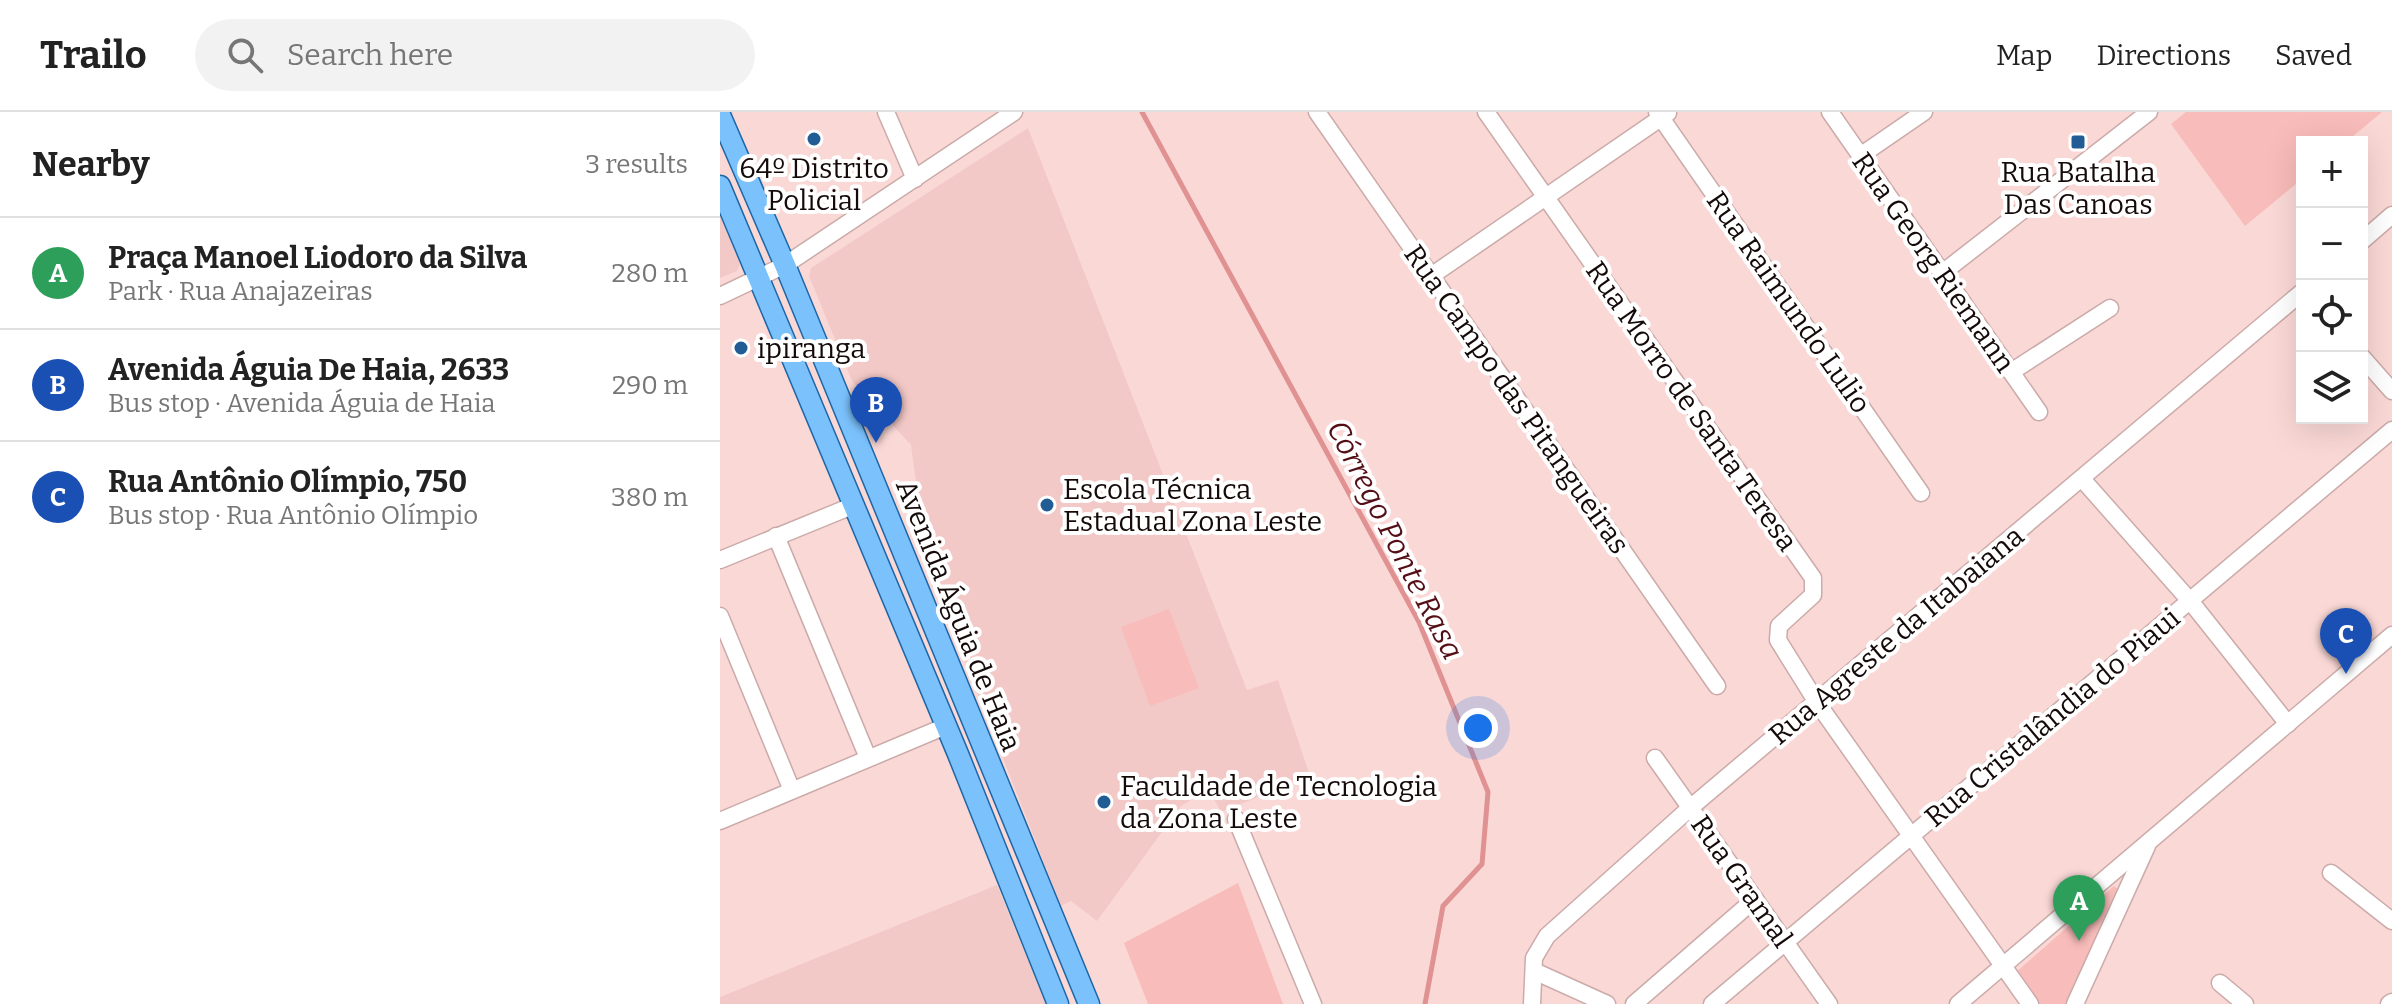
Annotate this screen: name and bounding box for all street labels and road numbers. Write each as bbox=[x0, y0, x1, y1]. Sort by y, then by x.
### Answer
street label: Rua Georg Riemann bbox=[1845, 146, 2022, 379]
street label: Rua Raimundo Lulio bbox=[1700, 185, 1877, 419]
street label: Rua Campo das Pitangueiras bbox=[1397, 239, 1636, 560]
street label: Rua Morro de Santa Teresa bbox=[1579, 255, 1804, 557]
street label: Avenida Águia de Haia bbox=[889, 474, 1029, 756]
street label: Rua Agreste da Itabaiana bbox=[1762, 519, 2030, 751]
street label: Rua Cristalândia do Piaui bbox=[1918, 601, 2186, 834]
street label: Rua Gramal bbox=[1684, 809, 1799, 954]

